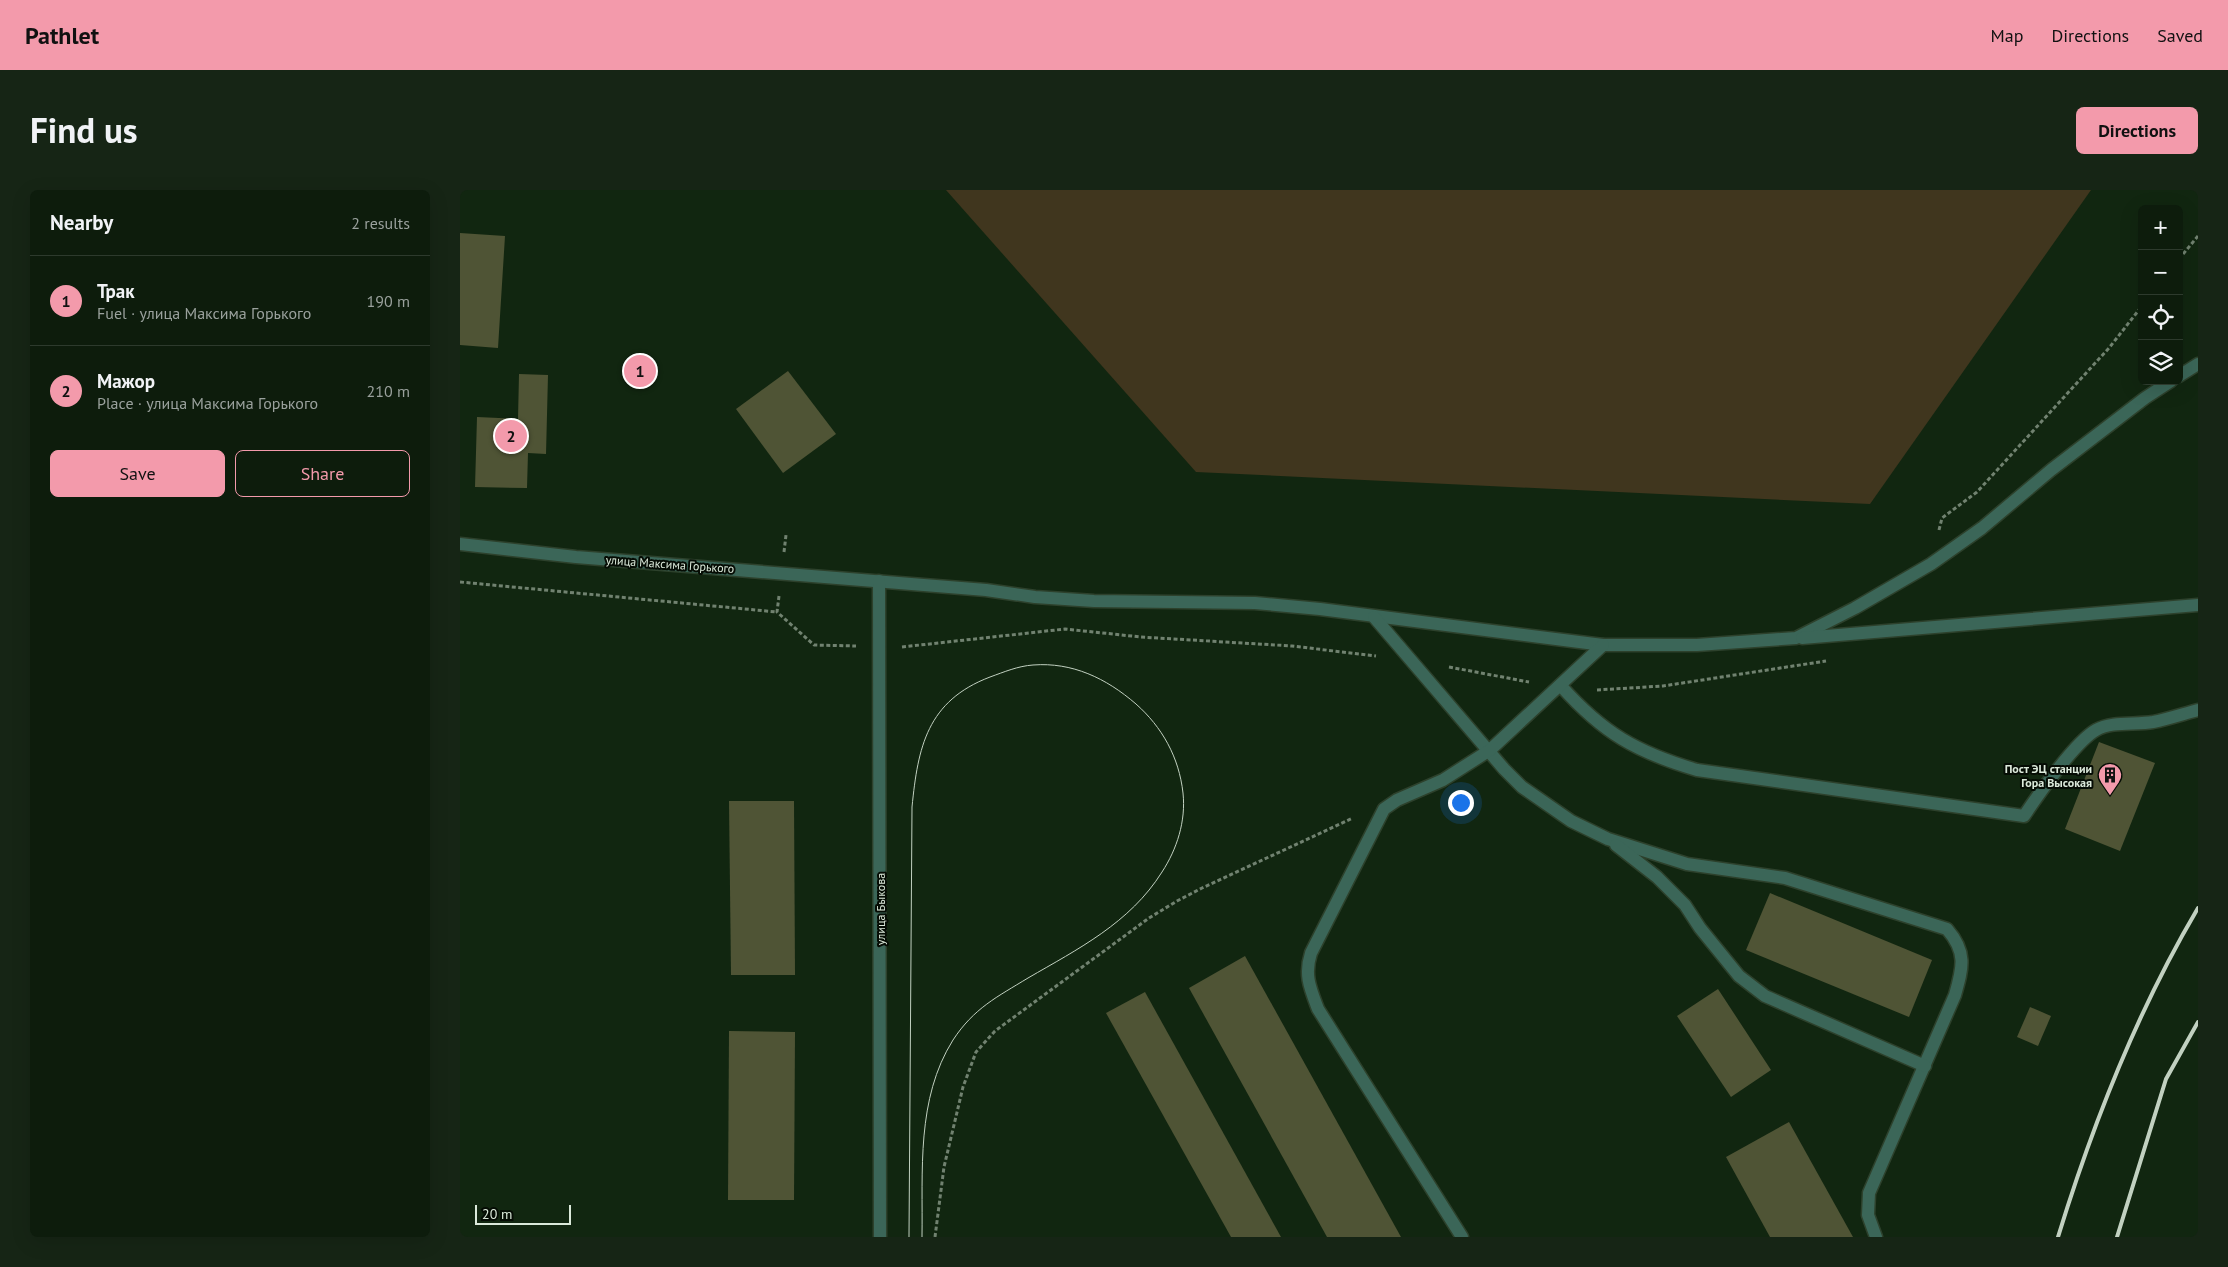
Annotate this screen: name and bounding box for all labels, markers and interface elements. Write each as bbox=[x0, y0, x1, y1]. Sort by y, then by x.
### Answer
text: Pathlet bbox=[25, 20, 99, 51]
text: Map bbox=[1991, 24, 2023, 47]
text: Directions bbox=[2051, 24, 2129, 47]
text: Saved bbox=[2157, 24, 2203, 47]
text: Find us bbox=[30, 107, 138, 153]
button: Directions bbox=[2076, 107, 2198, 154]
map controls bbox=[2138, 205, 2183, 385]
button: + bbox=[2138, 205, 2183, 250]
text: Nearby bbox=[50, 209, 113, 236]
text: 2 results bbox=[351, 213, 410, 233]
button: − bbox=[2138, 250, 2183, 295]
text: Трак bbox=[97, 279, 135, 303]
text: 1 bbox=[61, 291, 71, 311]
text: 190 m bbox=[367, 291, 410, 311]
button: locate bbox=[2138, 295, 2183, 340]
text: Fuel · улица Максима Горького bbox=[97, 303, 311, 323]
button: layers bbox=[2138, 340, 2183, 385]
pin: 1 bbox=[624, 352, 656, 390]
text: Мажор bbox=[97, 369, 155, 393]
text: 2 bbox=[61, 381, 71, 401]
text: 210 m bbox=[367, 381, 410, 401]
text: Place · улица Максима Горького bbox=[97, 393, 318, 413]
pin: 2 bbox=[495, 417, 527, 455]
button: Save bbox=[50, 450, 225, 497]
button: Share bbox=[235, 450, 410, 497]
street label: улица Максима Горького bbox=[605, 552, 735, 576]
place label: Пост ЭЦ станции Гора Высокая bbox=[2005, 761, 2092, 790]
building icon: Пост ЭЦ станции Гора Высокая bbox=[2097, 762, 2123, 796]
your location bbox=[1448, 790, 1474, 816]
street label: улица Быкова bbox=[873, 873, 888, 945]
scale bar bbox=[475, 1202, 571, 1225]
text: 20 m bbox=[482, 1205, 512, 1223]

